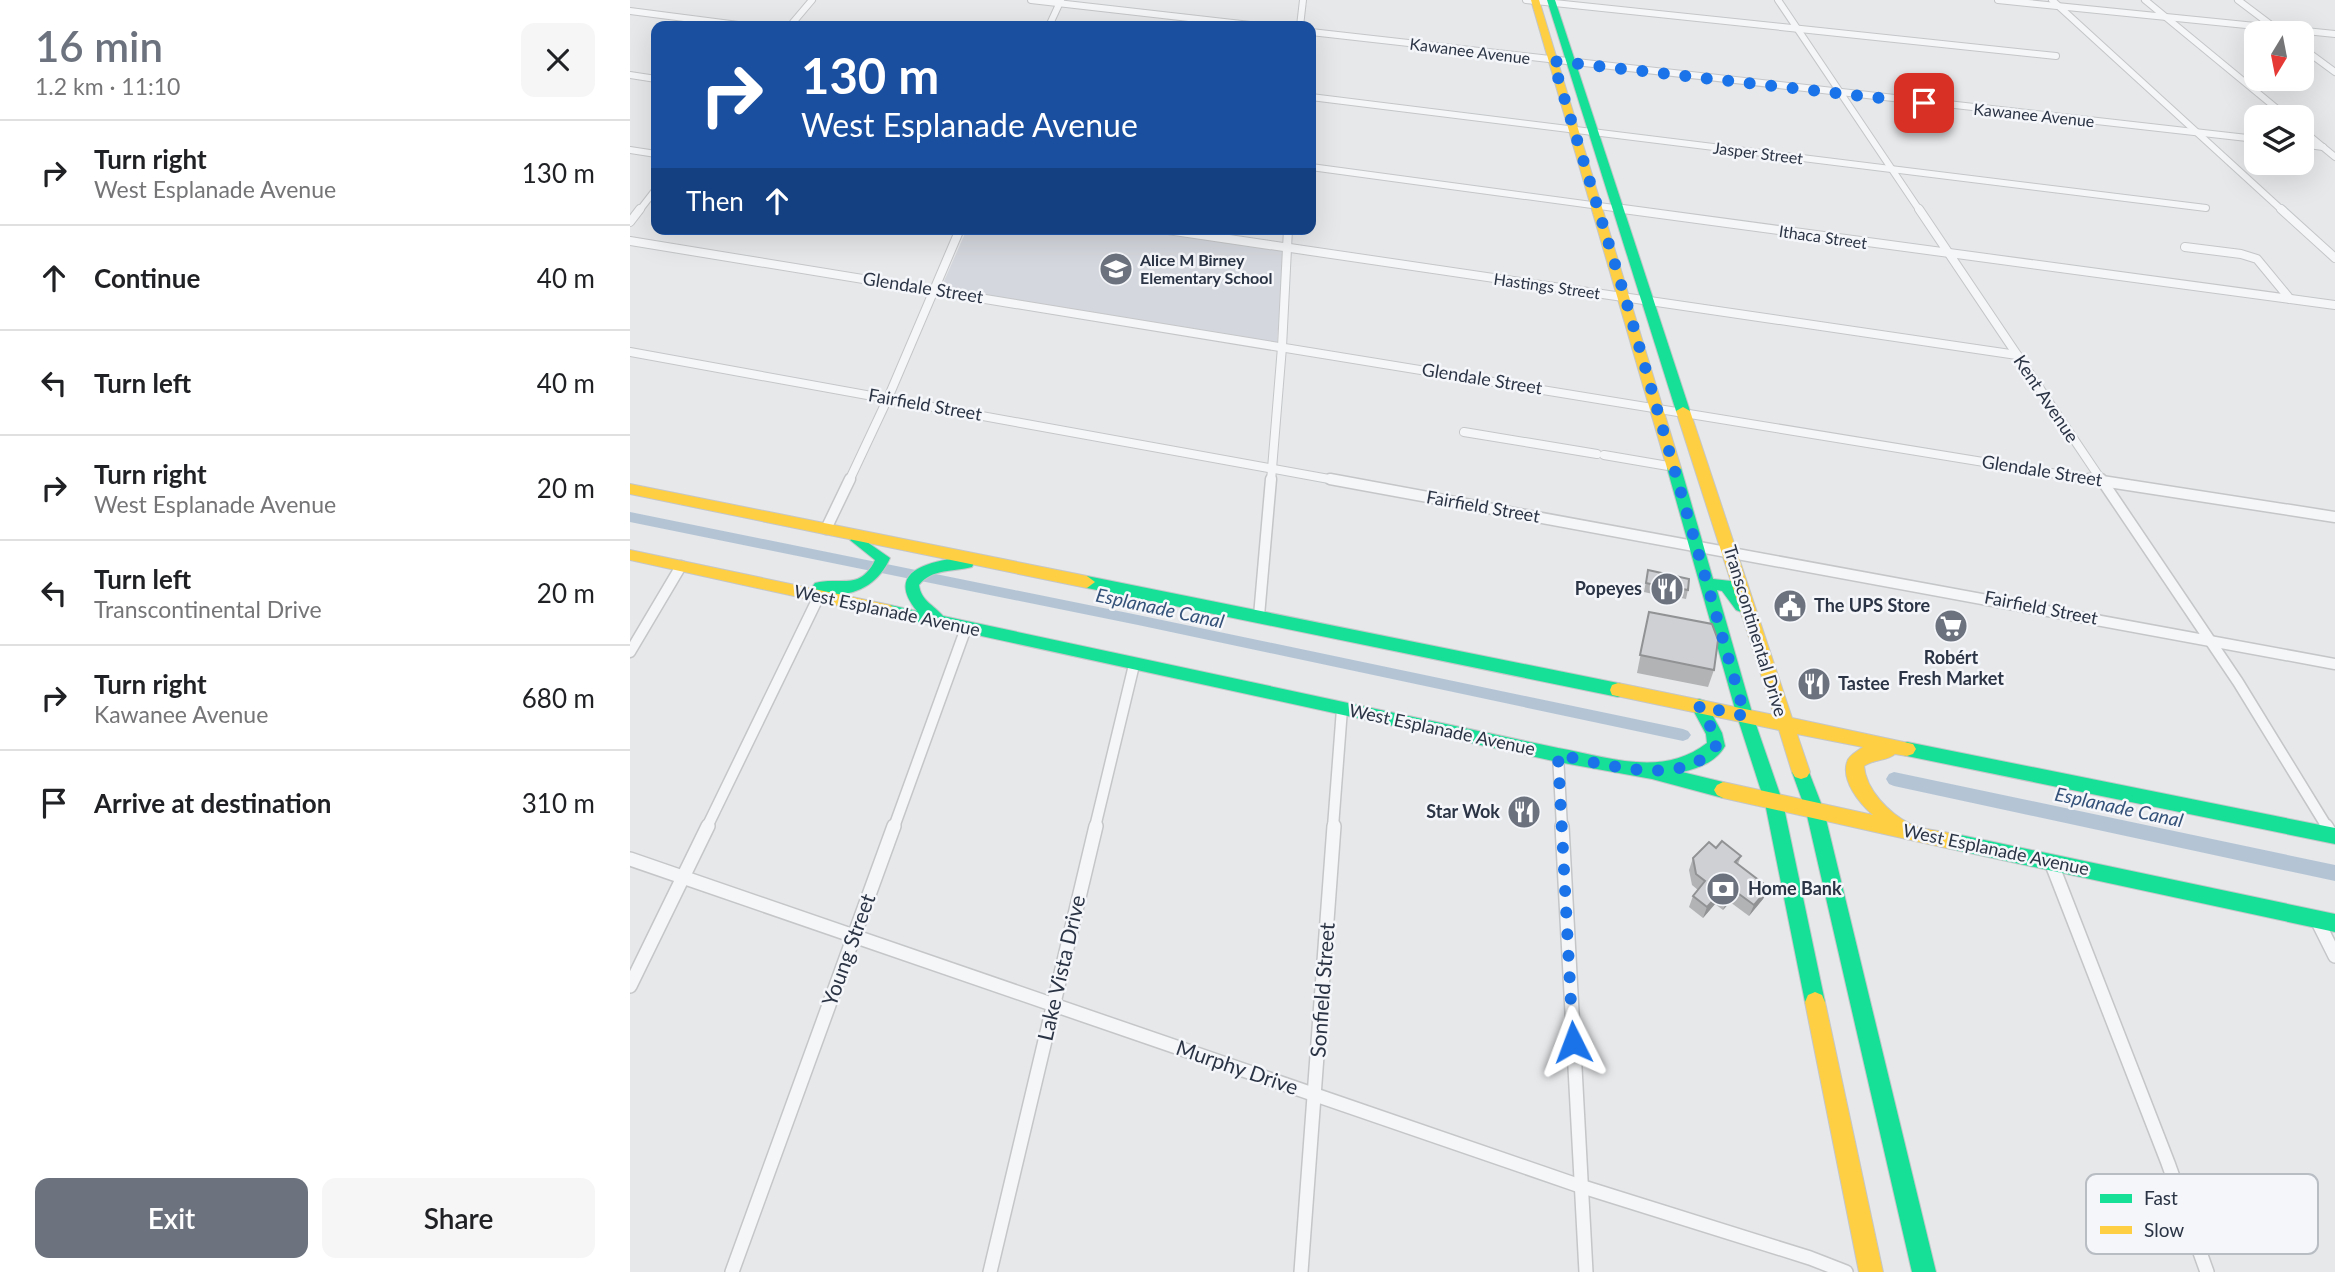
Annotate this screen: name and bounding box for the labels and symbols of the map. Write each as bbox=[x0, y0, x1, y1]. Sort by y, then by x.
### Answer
north arrow bbox=[2244, 21, 2314, 91]
street label: Kawanee Avenue bbox=[1409, 34, 1531, 67]
pin bbox=[1894, 73, 1954, 133]
street label: Kawanee Avenue bbox=[1973, 99, 2095, 130]
street label: Jasper Street bbox=[1712, 138, 1804, 167]
street label: Ithaca Street bbox=[1778, 221, 1869, 252]
school or university icon: Alice M Birney Elementary School bbox=[1097, 250, 1135, 288]
place label: Alice M Birney Elementary School bbox=[1139, 250, 1272, 287]
street label: Glendale Street bbox=[861, 267, 985, 307]
street label: Hastings Street bbox=[1493, 269, 1602, 302]
street label: Kent Avenue bbox=[2010, 351, 2084, 446]
street label: Glendale Street bbox=[1420, 358, 1544, 398]
street label: Fairfield Street bbox=[867, 383, 984, 425]
street label: Glendale Street bbox=[1980, 450, 2104, 490]
street label: Fairfield Street bbox=[1425, 485, 1542, 527]
street label: Transcontinental Drive bbox=[1719, 542, 1793, 719]
restaurant icon: Popeyes bbox=[1648, 570, 1686, 608]
place label: Popeyes bbox=[1575, 577, 1642, 599]
street label: West Esplanade Avenue bbox=[792, 580, 982, 640]
water label: Esplanade Canal bbox=[1094, 583, 1226, 632]
street label: Fairfield Street bbox=[1983, 585, 2100, 629]
public building icon: The UPS Store bbox=[1771, 587, 1809, 625]
place label: The UPS Store bbox=[1814, 594, 1930, 616]
supermarket icon: Robért Fresh Market bbox=[1932, 607, 1970, 645]
place label: Robért Fresh Market bbox=[1898, 646, 2004, 689]
restaurant icon: Tastee bbox=[1795, 665, 1833, 703]
place label: Tastee bbox=[1838, 672, 1890, 694]
street label: West Esplanade Avenue bbox=[1347, 699, 1537, 759]
water label: Esplanade Canal bbox=[2053, 782, 2185, 831]
restaurant icon: Star Wok bbox=[1505, 793, 1543, 831]
place label: Star Wok bbox=[1426, 800, 1500, 822]
street label: West Esplanade Avenue bbox=[1901, 819, 2091, 879]
bank icon: Home Bank bbox=[1704, 870, 1742, 908]
place label: Home Bank bbox=[1748, 877, 1842, 899]
street label: Young Street bbox=[816, 889, 880, 1009]
street label: Lake Vista Drive bbox=[1032, 892, 1089, 1043]
street label: Sonfield Street bbox=[1304, 921, 1339, 1058]
position arrow bbox=[1536, 1005, 1610, 1079]
street label: Murphy Drive bbox=[1173, 1034, 1302, 1099]
legend bbox=[2086, 1174, 2318, 1254]
text: Fast bbox=[2144, 1186, 2178, 1209]
text: Slow bbox=[2144, 1218, 2184, 1241]

